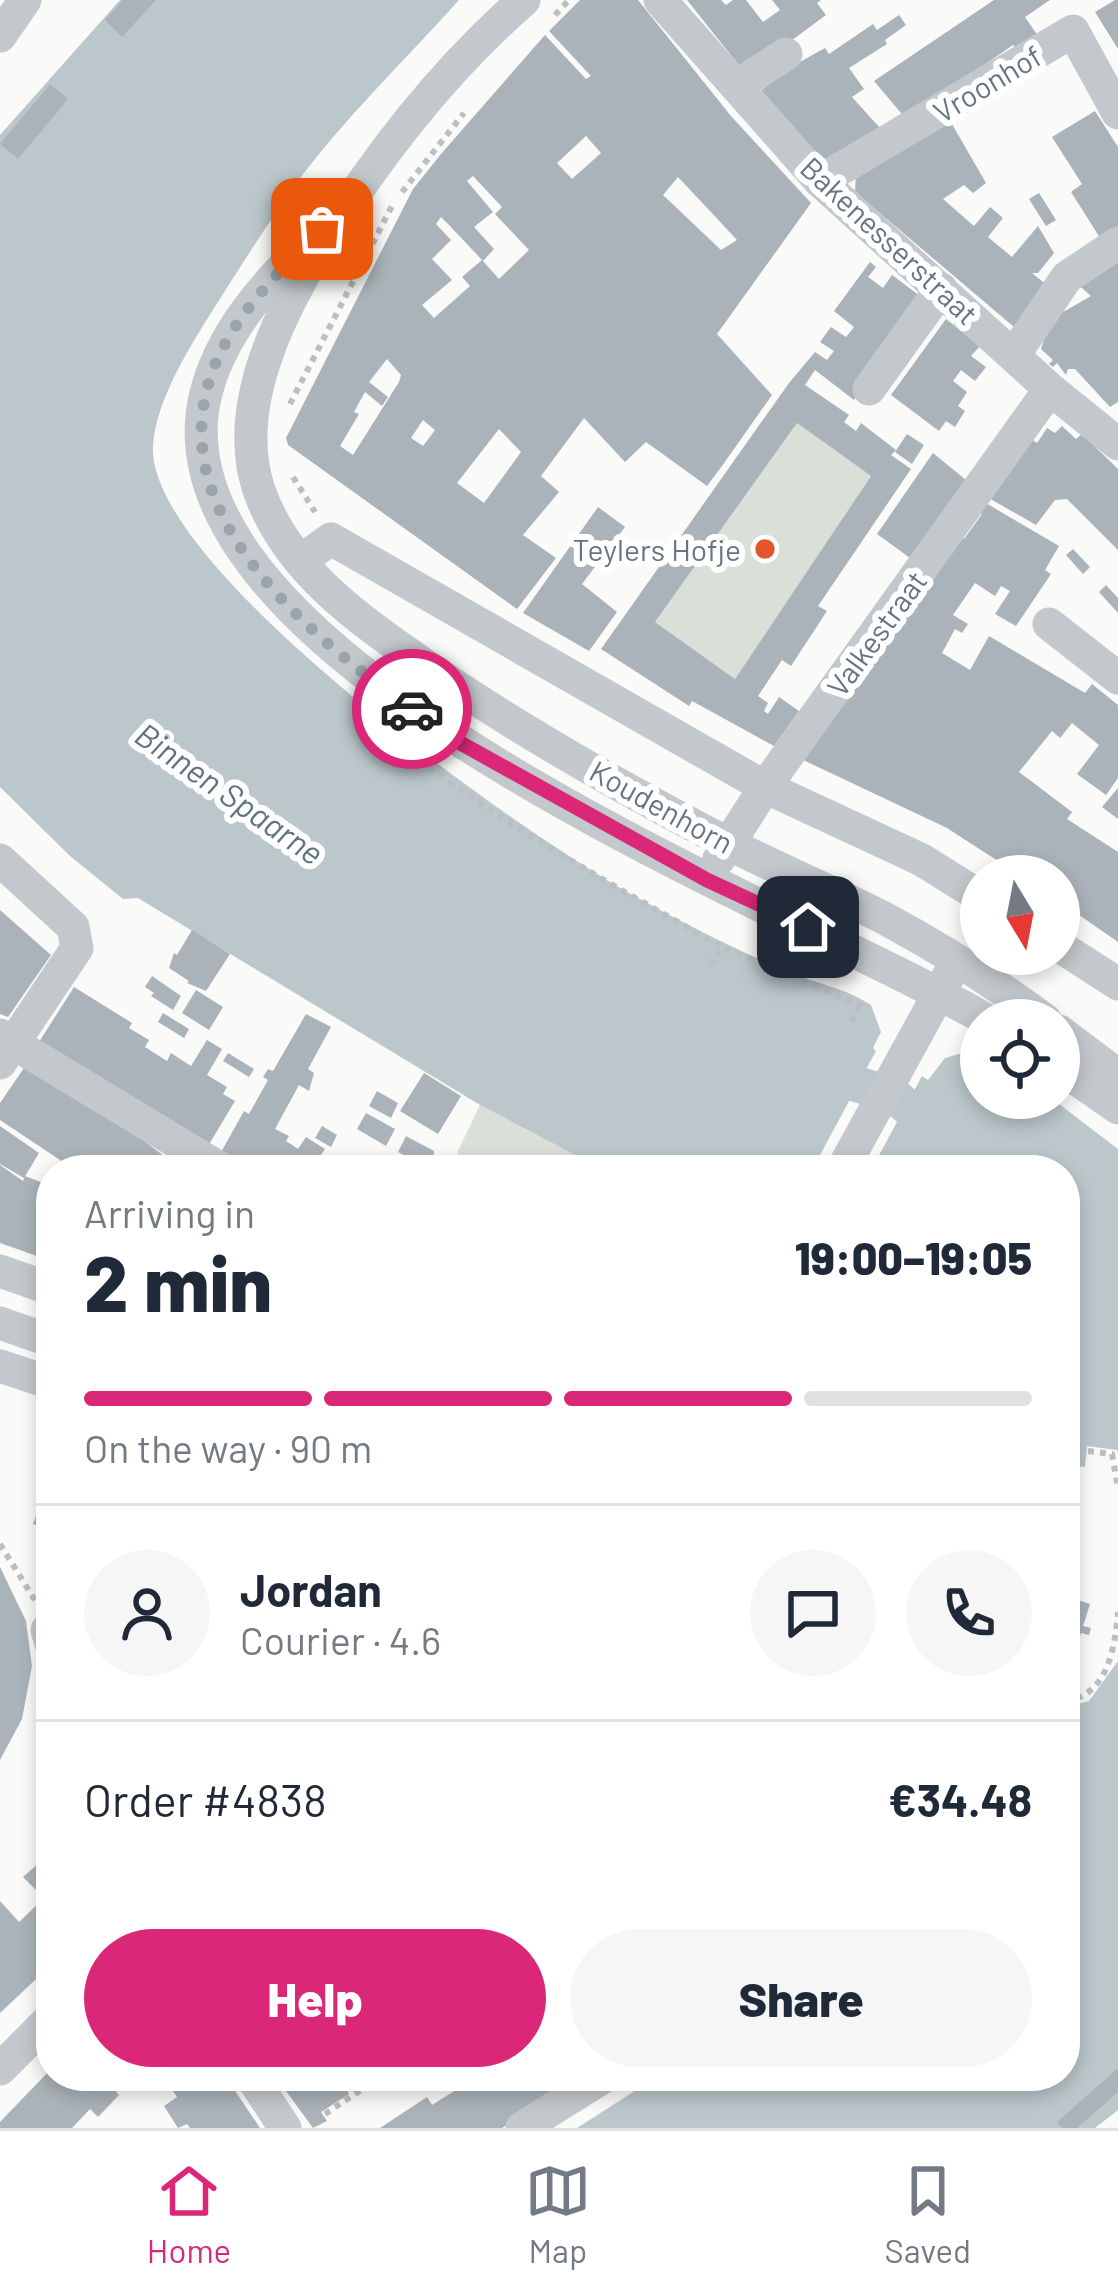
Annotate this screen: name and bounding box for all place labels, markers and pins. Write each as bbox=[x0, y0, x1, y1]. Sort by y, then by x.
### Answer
pin bbox=[271, 178, 373, 280]
place label: Teylers Hofje bbox=[573, 531, 741, 567]
marker: Teylers Hofje bbox=[752, 536, 778, 562]
pin bbox=[757, 876, 859, 978]

